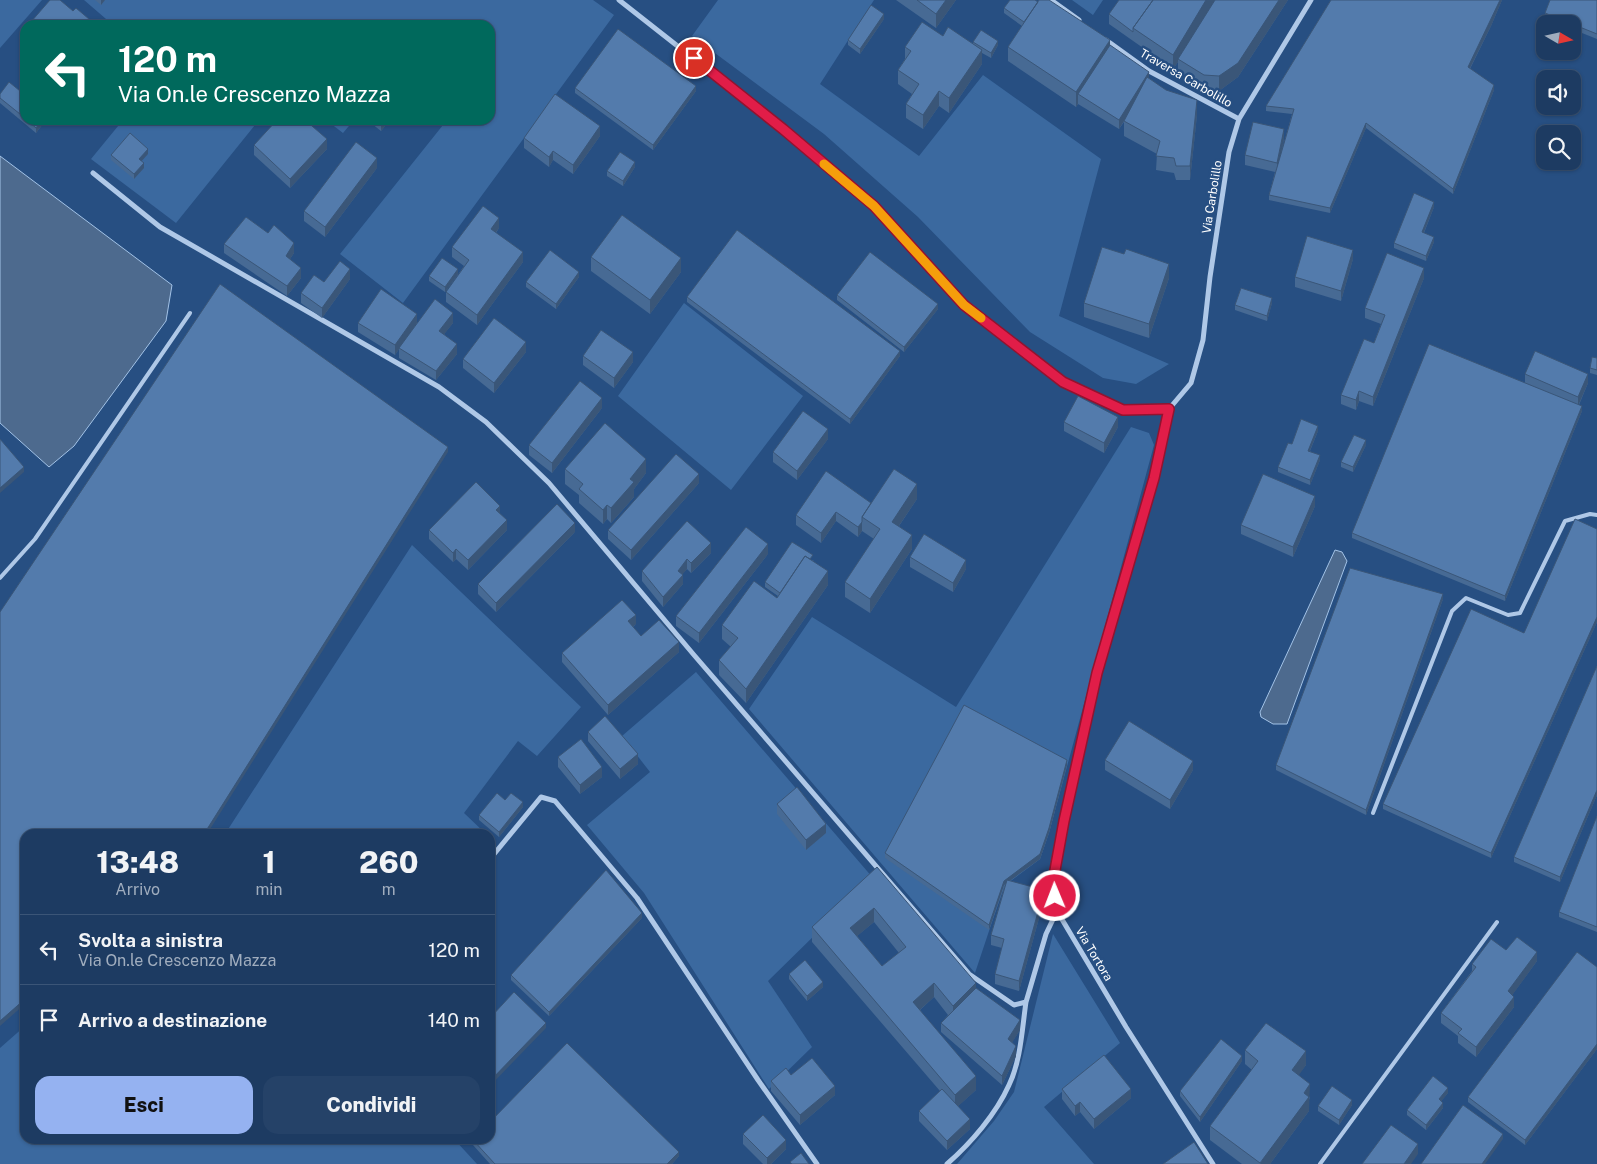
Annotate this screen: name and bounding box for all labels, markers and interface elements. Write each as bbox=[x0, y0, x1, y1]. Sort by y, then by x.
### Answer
north arrow bbox=[1536, 15, 1581, 60]
map controls bbox=[1536, 15, 1581, 170]
pin bbox=[673, 37, 715, 79]
text: 120 m bbox=[118, 39, 217, 80]
icon: left bbox=[35, 40, 100, 105]
icon: arrive bbox=[680, 44, 708, 72]
street label: Traversa Carbolillo bbox=[1137, 46, 1235, 110]
button: sound bbox=[1536, 70, 1581, 115]
text: Via On.le Crescenzo Mazza bbox=[118, 81, 391, 107]
button: search bbox=[1536, 125, 1581, 170]
street label: Via Carbolillo bbox=[1199, 159, 1225, 235]
text: 13:48 bbox=[96, 844, 179, 880]
text: 1 bbox=[262, 844, 276, 880]
text: 260 bbox=[359, 844, 419, 880]
position arrow bbox=[1028, 869, 1080, 921]
text: Arrivo bbox=[115, 880, 160, 899]
text: min bbox=[255, 880, 283, 899]
text: m bbox=[382, 880, 396, 899]
street label: Via Tortora bbox=[1072, 924, 1116, 984]
text: Svolta a sinistra bbox=[78, 929, 223, 951]
icon: left bbox=[35, 936, 63, 964]
text: 120 m bbox=[428, 939, 480, 961]
text: Via On.le Crescenzo Mazza bbox=[78, 951, 276, 970]
icon: arrive bbox=[35, 1006, 63, 1034]
text: Arrivo a destinazione bbox=[78, 1009, 267, 1031]
text: 140 m bbox=[428, 1009, 480, 1031]
button: Esci bbox=[35, 1076, 253, 1134]
button: Condividi bbox=[263, 1076, 480, 1134]

